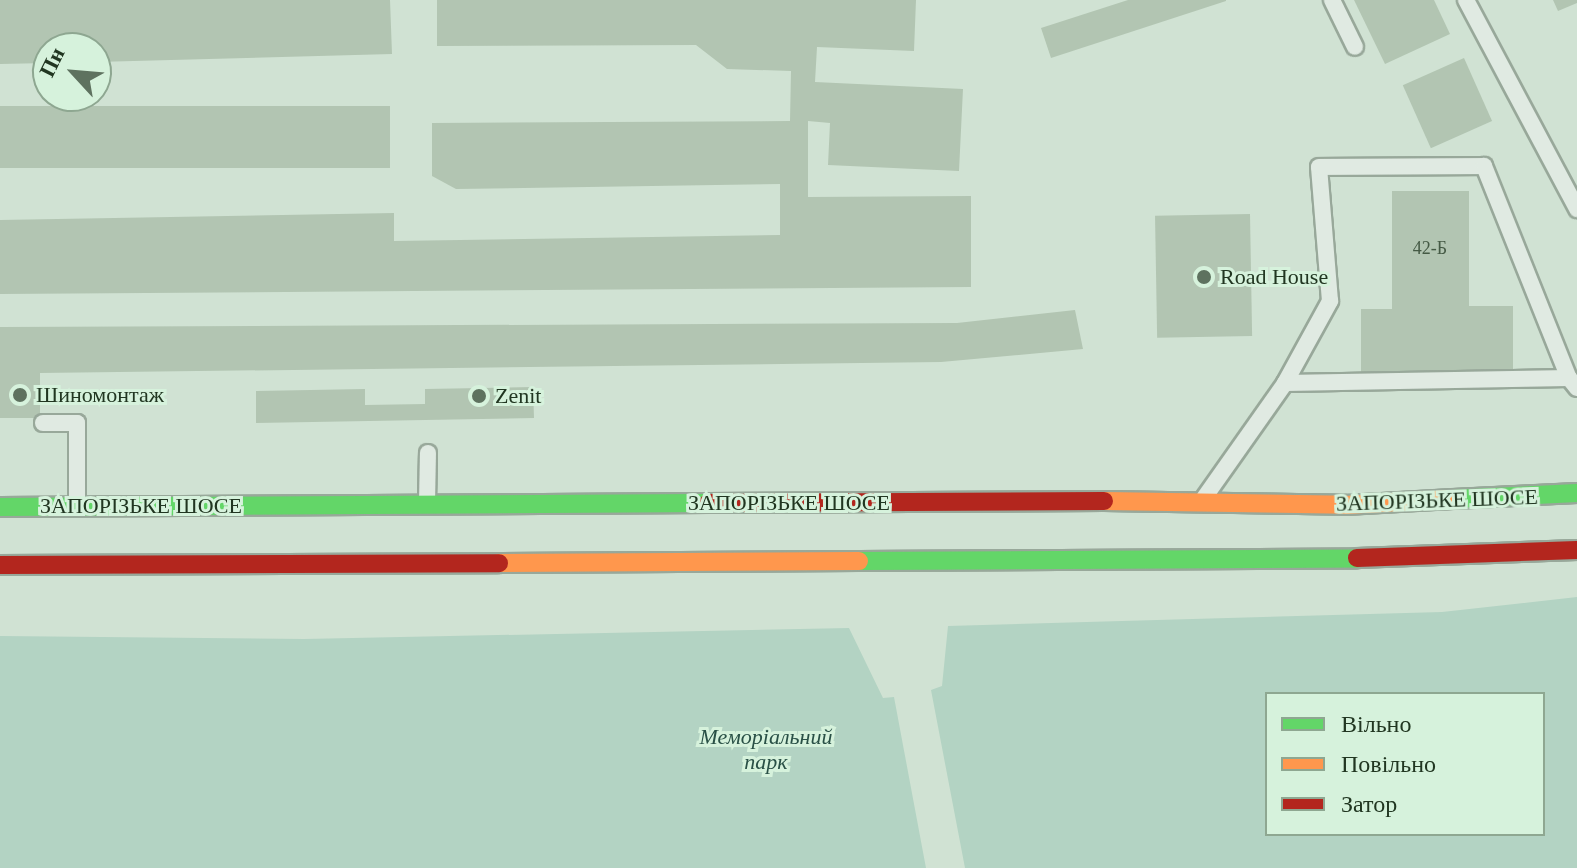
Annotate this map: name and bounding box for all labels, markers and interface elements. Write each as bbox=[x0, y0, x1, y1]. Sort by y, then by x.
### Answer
north arrow bbox=[32, 32, 112, 112]
text: Пн bbox=[34, 43, 70, 81]
house number: 42-Б bbox=[1413, 237, 1447, 259]
place label: Road House bbox=[1220, 264, 1328, 290]
marker: Road House bbox=[1195, 268, 1213, 286]
place label: Шиномонтаж bbox=[36, 382, 164, 408]
place label: Zenit bbox=[495, 383, 541, 409]
marker: Шиномонтаж bbox=[11, 386, 29, 404]
marker: Zenit bbox=[470, 387, 488, 405]
street label: ЗАПОРІЗЬКЕ ШОСЕ bbox=[1336, 483, 1538, 517]
street label: ЗАПОРІЗЬКЕ ШОСЕ bbox=[688, 490, 890, 516]
street label: ЗАПОРІЗЬКЕ ШОСЕ bbox=[40, 493, 242, 519]
legend bbox=[1265, 692, 1545, 836]
text: Вільно bbox=[1341, 711, 1411, 737]
park label: Меморіальний парк bbox=[700, 723, 832, 774]
text: Повільно bbox=[1341, 751, 1436, 777]
text: Затор bbox=[1341, 791, 1397, 817]

